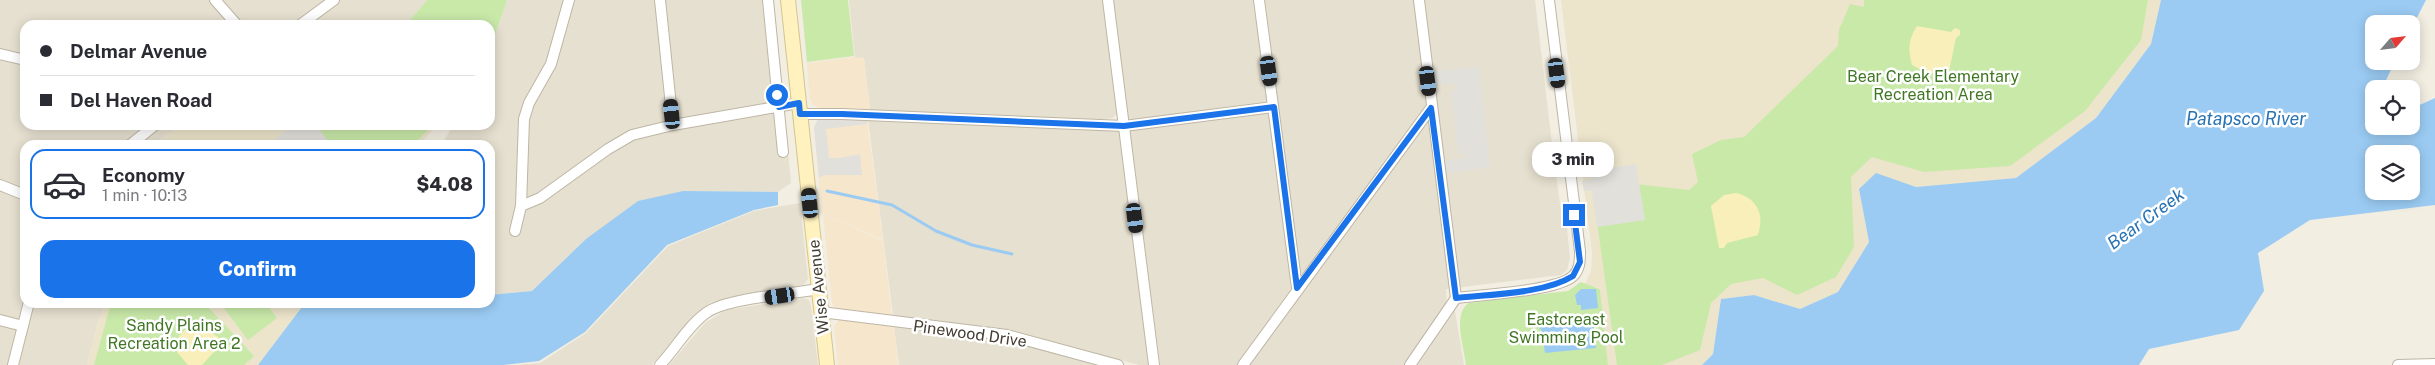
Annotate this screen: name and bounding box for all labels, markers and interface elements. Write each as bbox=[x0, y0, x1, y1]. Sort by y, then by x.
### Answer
north arrow bbox=[2365, 15, 2420, 70]
map controls bbox=[2365, 15, 2420, 200]
text: Delmar Avenue bbox=[70, 40, 207, 62]
car bbox=[1259, 55, 1278, 87]
car bbox=[1547, 57, 1566, 89]
car bbox=[1418, 65, 1437, 97]
park label: Bear Creek Elementary Recreation Area bbox=[1847, 67, 2019, 104]
button: locate bbox=[2365, 80, 2420, 135]
route start bbox=[766, 84, 788, 106]
text: Del Haven Road bbox=[70, 89, 212, 111]
car bbox=[662, 98, 681, 130]
water label: Patapsco River bbox=[2186, 108, 2306, 129]
callout: 3 min bbox=[1533, 142, 1615, 178]
button: layers bbox=[2365, 145, 2420, 200]
text: 3 min bbox=[1552, 150, 1594, 169]
icon: car bbox=[42, 162, 87, 207]
text: Economy bbox=[102, 164, 185, 186]
text: $4.08 bbox=[416, 173, 473, 195]
water label: Bear Creek bbox=[2103, 183, 2189, 254]
text: 1 min · 10:13 bbox=[102, 186, 187, 205]
car bbox=[800, 187, 819, 219]
car bbox=[1125, 202, 1144, 234]
route end bbox=[1563, 204, 1585, 226]
street label: Wise Avenue bbox=[804, 239, 833, 335]
button: Confirm bbox=[40, 240, 475, 298]
car bbox=[764, 286, 795, 306]
park label: Eastcreast Swimming Pool bbox=[1508, 310, 1624, 347]
park label: Sandy Plains Recreation Area 2 bbox=[108, 316, 240, 353]
street label: Pinewood Drive bbox=[912, 316, 1028, 351]

